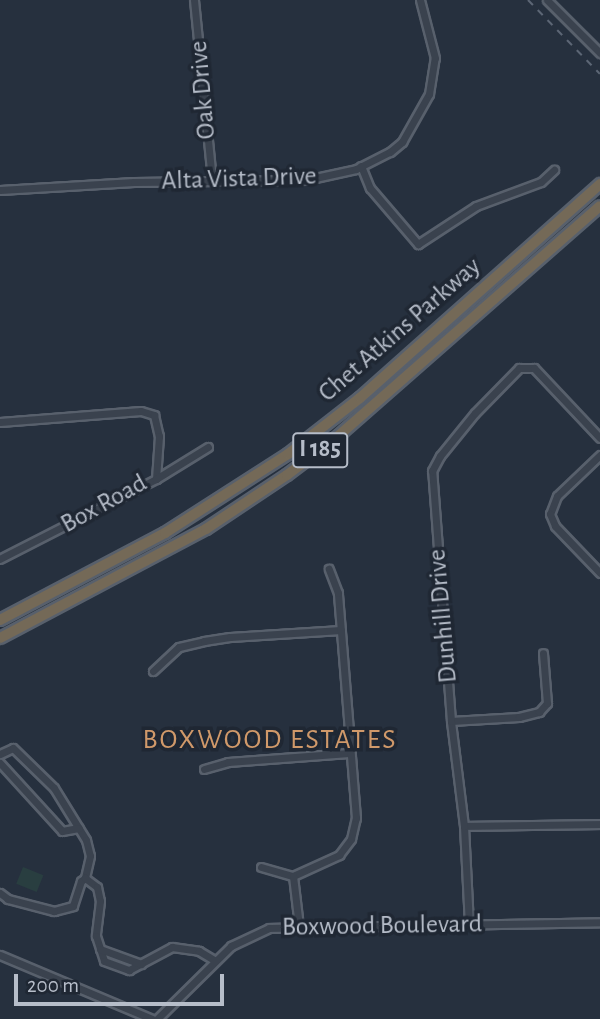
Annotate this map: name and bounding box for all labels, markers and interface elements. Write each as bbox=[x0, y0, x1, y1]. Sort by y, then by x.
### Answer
street label: Oak Drive bbox=[183, 39, 223, 141]
street label: Alta Vista Drive bbox=[161, 161, 317, 197]
street label: Chet Atkins Parkway bbox=[313, 251, 487, 409]
road number: I 185 bbox=[292, 430, 348, 471]
street label: Box Road bbox=[56, 468, 152, 540]
street label: Dunhill Drive bbox=[422, 548, 464, 684]
district label: BOXWOOD ESTATES bbox=[144, 723, 396, 757]
street label: Boxwood Boulevard bbox=[282, 909, 482, 943]
scale bar bbox=[18, 960, 228, 1004]
text: 200 m bbox=[27, 975, 79, 996]

